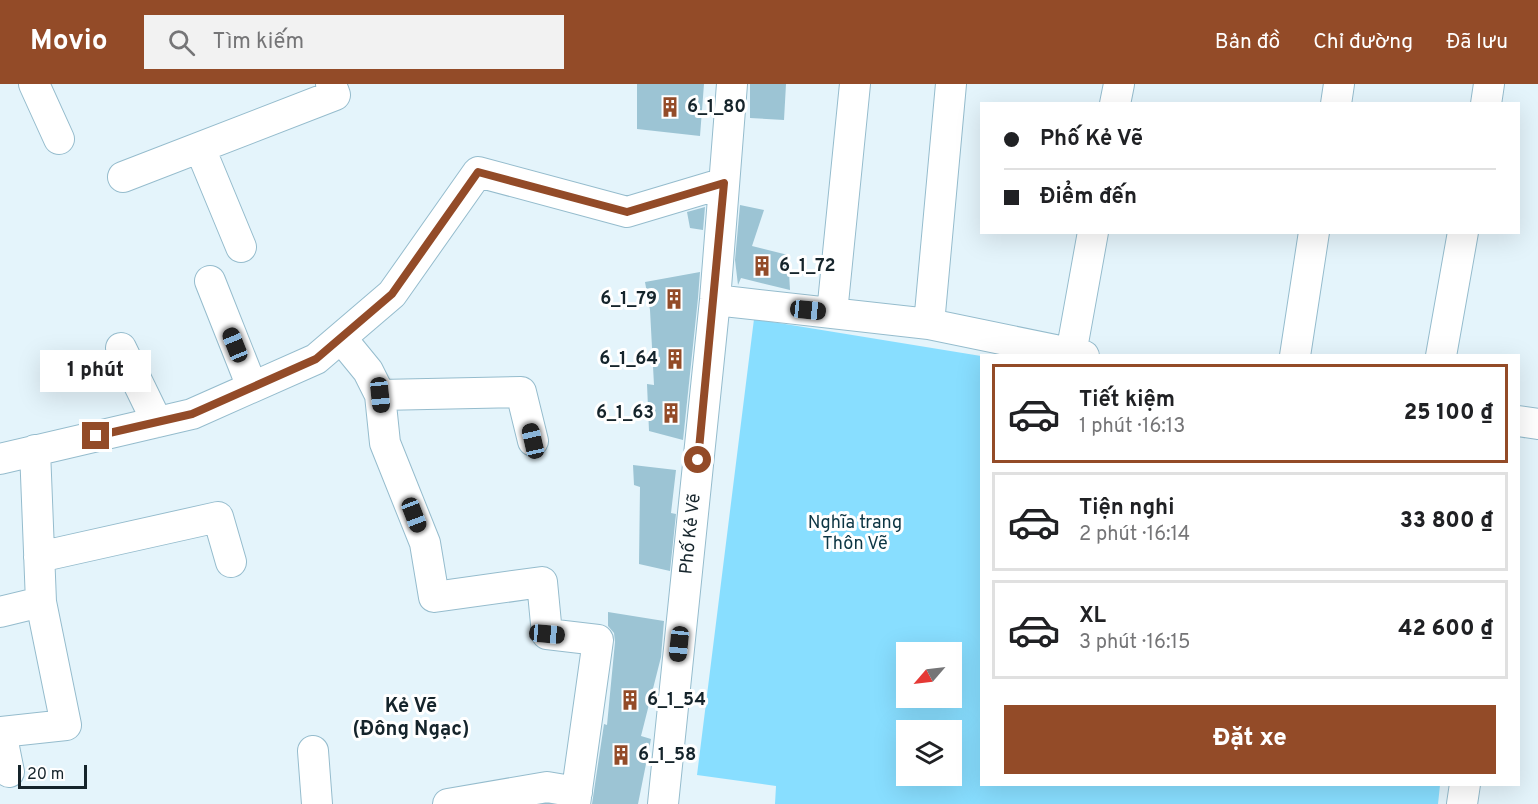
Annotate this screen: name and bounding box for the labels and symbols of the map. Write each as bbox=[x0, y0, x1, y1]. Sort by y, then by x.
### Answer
building icon: 6_1_80 bbox=[658, 95, 682, 119]
place label: 6_1_80 bbox=[687, 96, 746, 119]
building icon: 6_1_72 bbox=[750, 254, 774, 278]
place label: 6_1_72 bbox=[779, 255, 836, 278]
building icon: 6_1_79 bbox=[662, 287, 686, 311]
place label: 6_1_79 bbox=[600, 288, 657, 311]
car bbox=[789, 299, 827, 321]
car bbox=[220, 325, 250, 365]
building icon: 6_1_64 bbox=[663, 347, 687, 371]
place label: 6_1_64 bbox=[599, 348, 658, 371]
callout: 1 phút bbox=[40, 349, 152, 391]
car bbox=[369, 376, 391, 414]
building icon: 6_1_63 bbox=[659, 401, 683, 425]
place label: 6_1_63 bbox=[596, 402, 654, 425]
car bbox=[520, 421, 546, 461]
route end bbox=[82, 422, 109, 449]
route start bbox=[684, 446, 711, 473]
street label: Phố Kẻ Vẽ bbox=[674, 492, 707, 576]
car bbox=[399, 495, 429, 535]
park label: Nghĩa trang Thôn Vẽ bbox=[808, 512, 902, 556]
car bbox=[528, 623, 566, 645]
car bbox=[668, 625, 690, 663]
north arrow bbox=[896, 642, 962, 708]
building icon: 6_1_54 bbox=[618, 688, 642, 712]
place label: 6_1_54 bbox=[647, 689, 706, 712]
district label: Kẻ Vẽ (Đông Ngạc) bbox=[352, 694, 470, 743]
building icon: 6_1_58 bbox=[609, 743, 633, 767]
place label: 6_1_58 bbox=[638, 744, 696, 767]
scale bar bbox=[18, 762, 87, 790]

